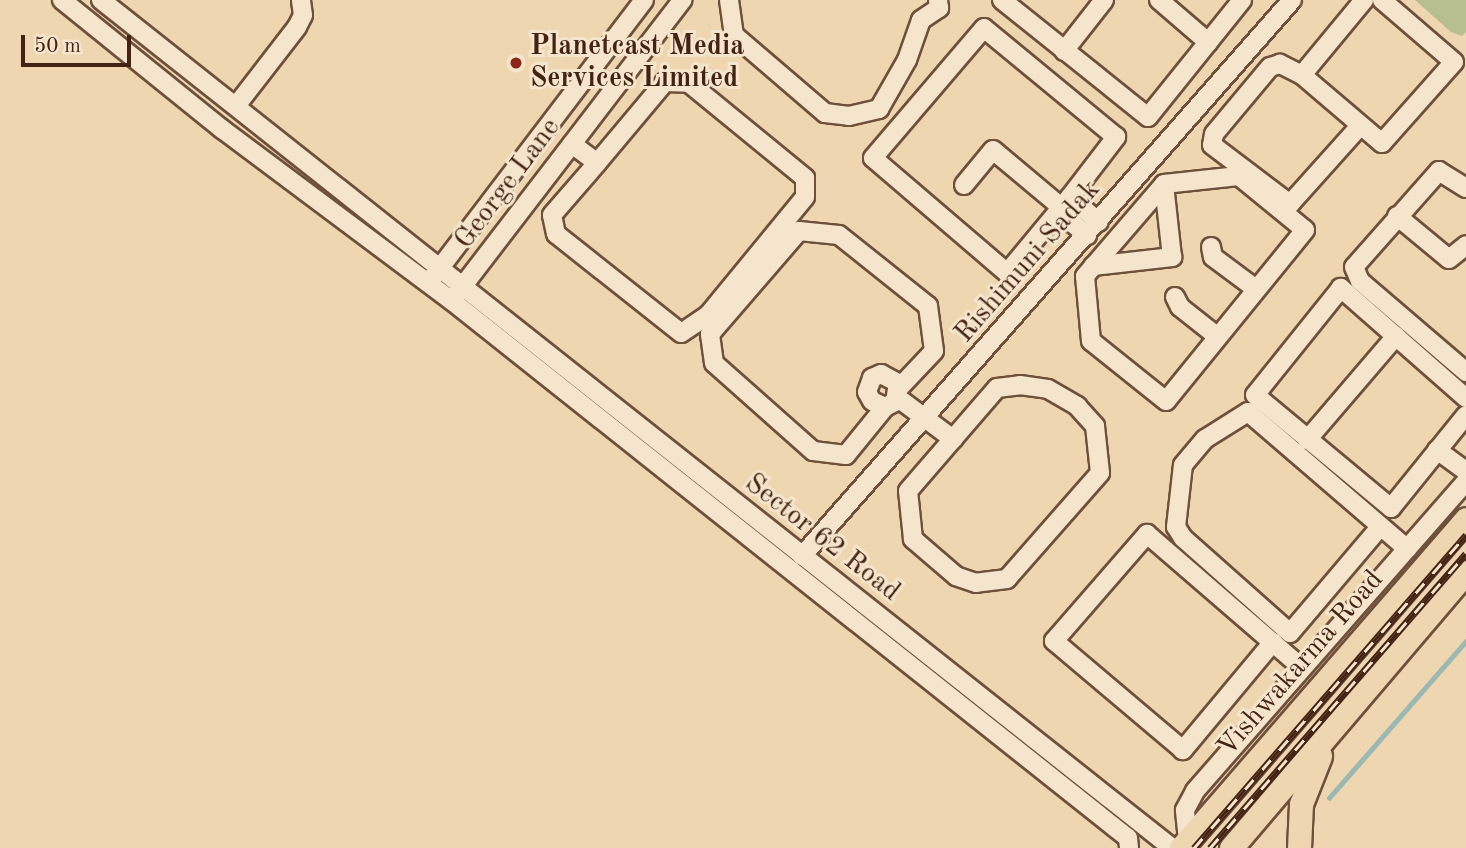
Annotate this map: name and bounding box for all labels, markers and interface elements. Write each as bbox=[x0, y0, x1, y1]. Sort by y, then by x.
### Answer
scale bar bbox=[24, 21, 135, 65]
place label: Planetcast Media Services Limited bbox=[530, 30, 745, 96]
text: 50 m bbox=[34, 36, 81, 57]
marker: Planetcast Media Services Limited bbox=[508, 55, 524, 71]
street label: George Lane bbox=[448, 112, 568, 256]
street label: Rishimuni Sadak bbox=[948, 174, 1108, 350]
street label: Sector 62 Road bbox=[738, 467, 906, 609]
street label: Vishwakarma Road bbox=[1211, 564, 1391, 764]

